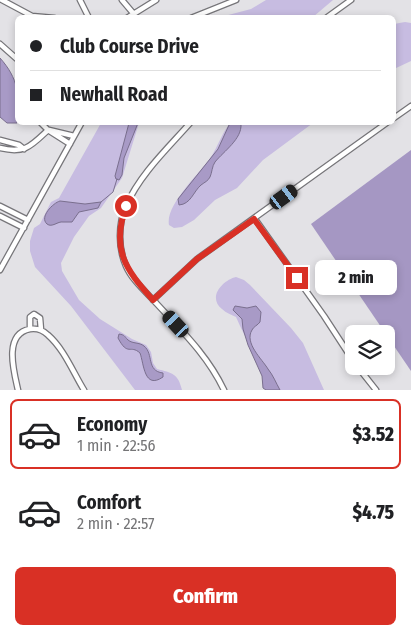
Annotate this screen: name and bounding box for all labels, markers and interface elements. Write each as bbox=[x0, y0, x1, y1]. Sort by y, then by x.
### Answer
text: Club Course Drive bbox=[60, 35, 199, 58]
text: Newhall Road bbox=[60, 83, 168, 106]
car bbox=[267, 182, 300, 212]
route start bbox=[115, 195, 137, 217]
callout: 2 min bbox=[314, 260, 397, 296]
route end bbox=[286, 267, 308, 289]
text: 2 min bbox=[338, 268, 374, 287]
car bbox=[160, 308, 191, 340]
map controls bbox=[345, 325, 395, 375]
button: layers bbox=[345, 325, 395, 375]
icon: car bbox=[17, 412, 62, 457]
text: Economy bbox=[77, 413, 147, 436]
text: $3.52 bbox=[353, 423, 394, 446]
text: 1 min · 22:56 bbox=[77, 436, 156, 455]
icon: car bbox=[17, 490, 62, 535]
text: Comfort bbox=[77, 491, 141, 514]
text: $4.75 bbox=[352, 501, 394, 524]
text: 2 min · 22:57 bbox=[77, 514, 155, 533]
button: Confirm bbox=[15, 567, 396, 625]

